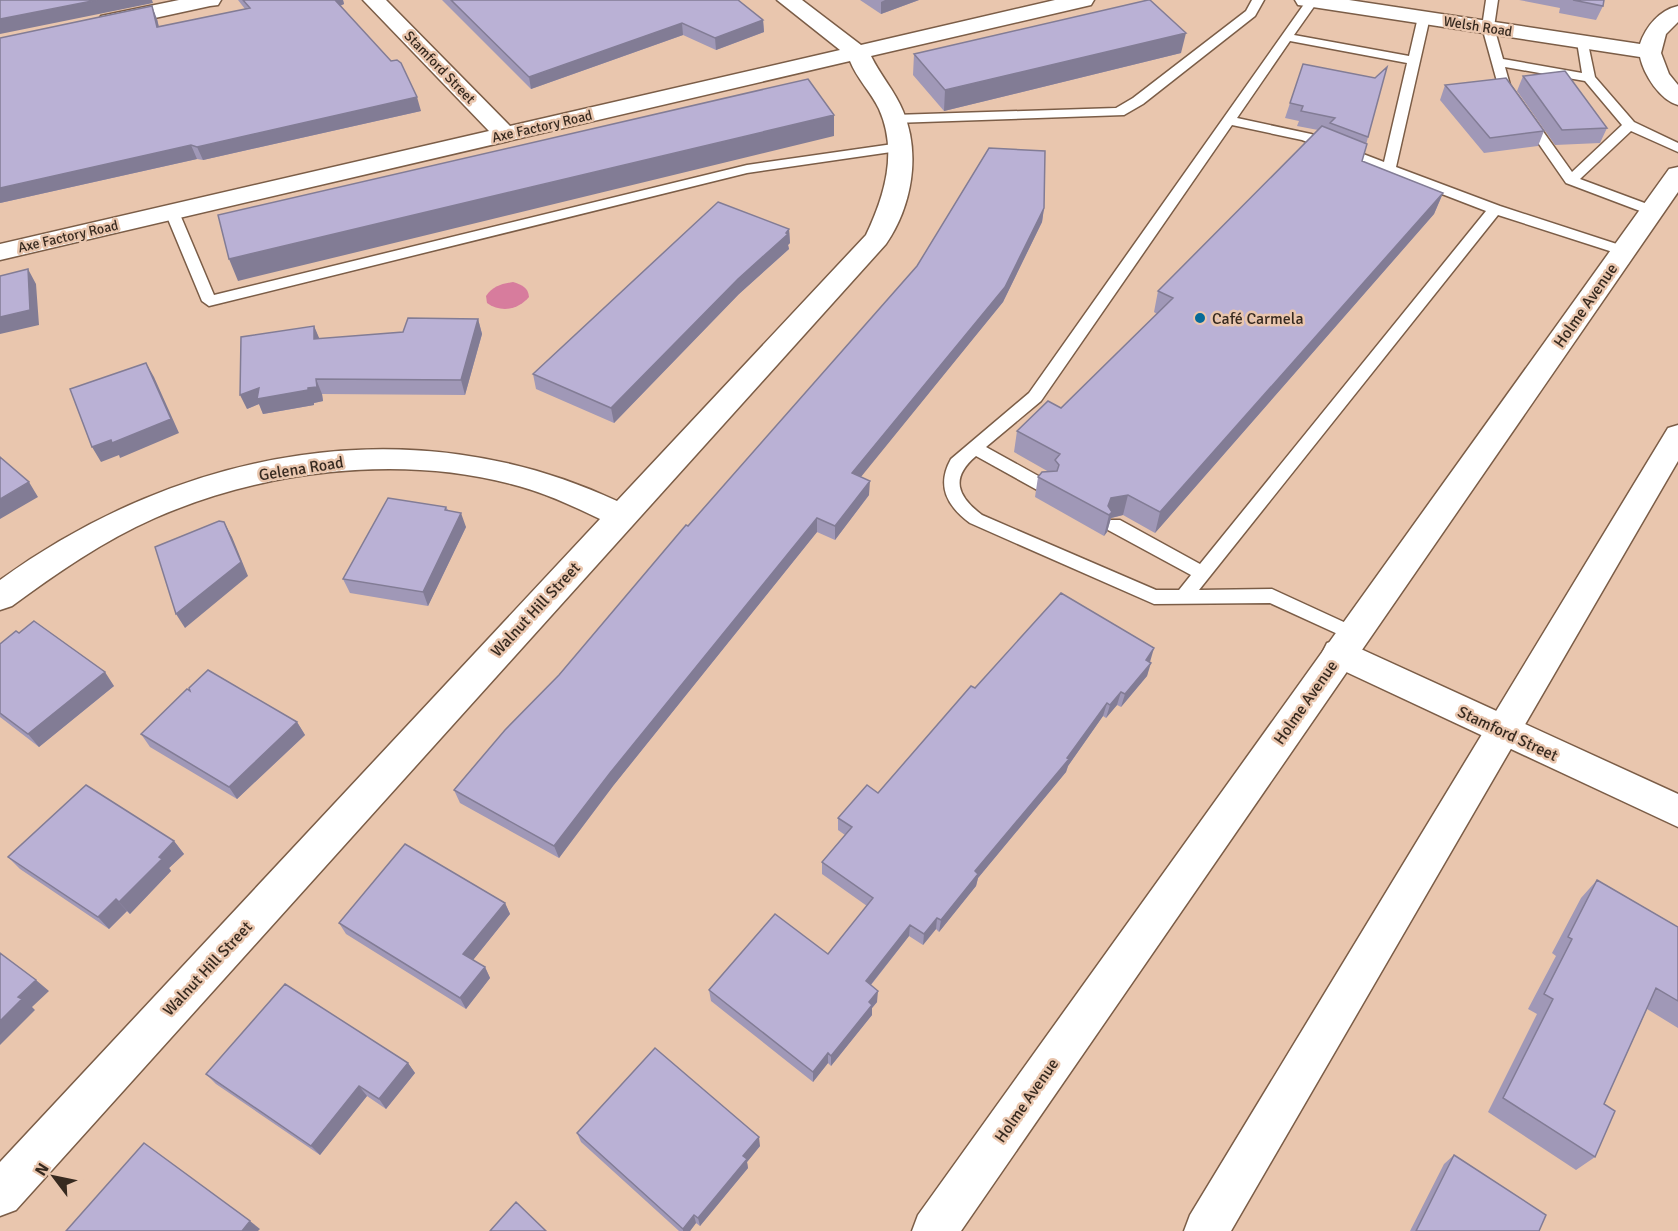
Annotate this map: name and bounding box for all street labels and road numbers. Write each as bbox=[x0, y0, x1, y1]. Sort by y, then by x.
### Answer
street label: Welsh Road bbox=[1442, 13, 1513, 40]
street label: Stamford Street bbox=[401, 27, 479, 107]
street label: Axe Factory Road bbox=[490, 107, 594, 146]
street label: Axe Factory Road bbox=[16, 217, 120, 256]
street label: Holme Avenue bbox=[1549, 260, 1622, 352]
street label: Gelena Road bbox=[257, 452, 345, 486]
street label: Walnut Hill Street bbox=[487, 558, 585, 661]
street label: Holme Avenue bbox=[1269, 657, 1342, 749]
street label: Stamford Street bbox=[1454, 702, 1561, 766]
street label: Walnut Hill Street bbox=[159, 917, 257, 1020]
street label: Holme Avenue bbox=[990, 1055, 1063, 1147]

